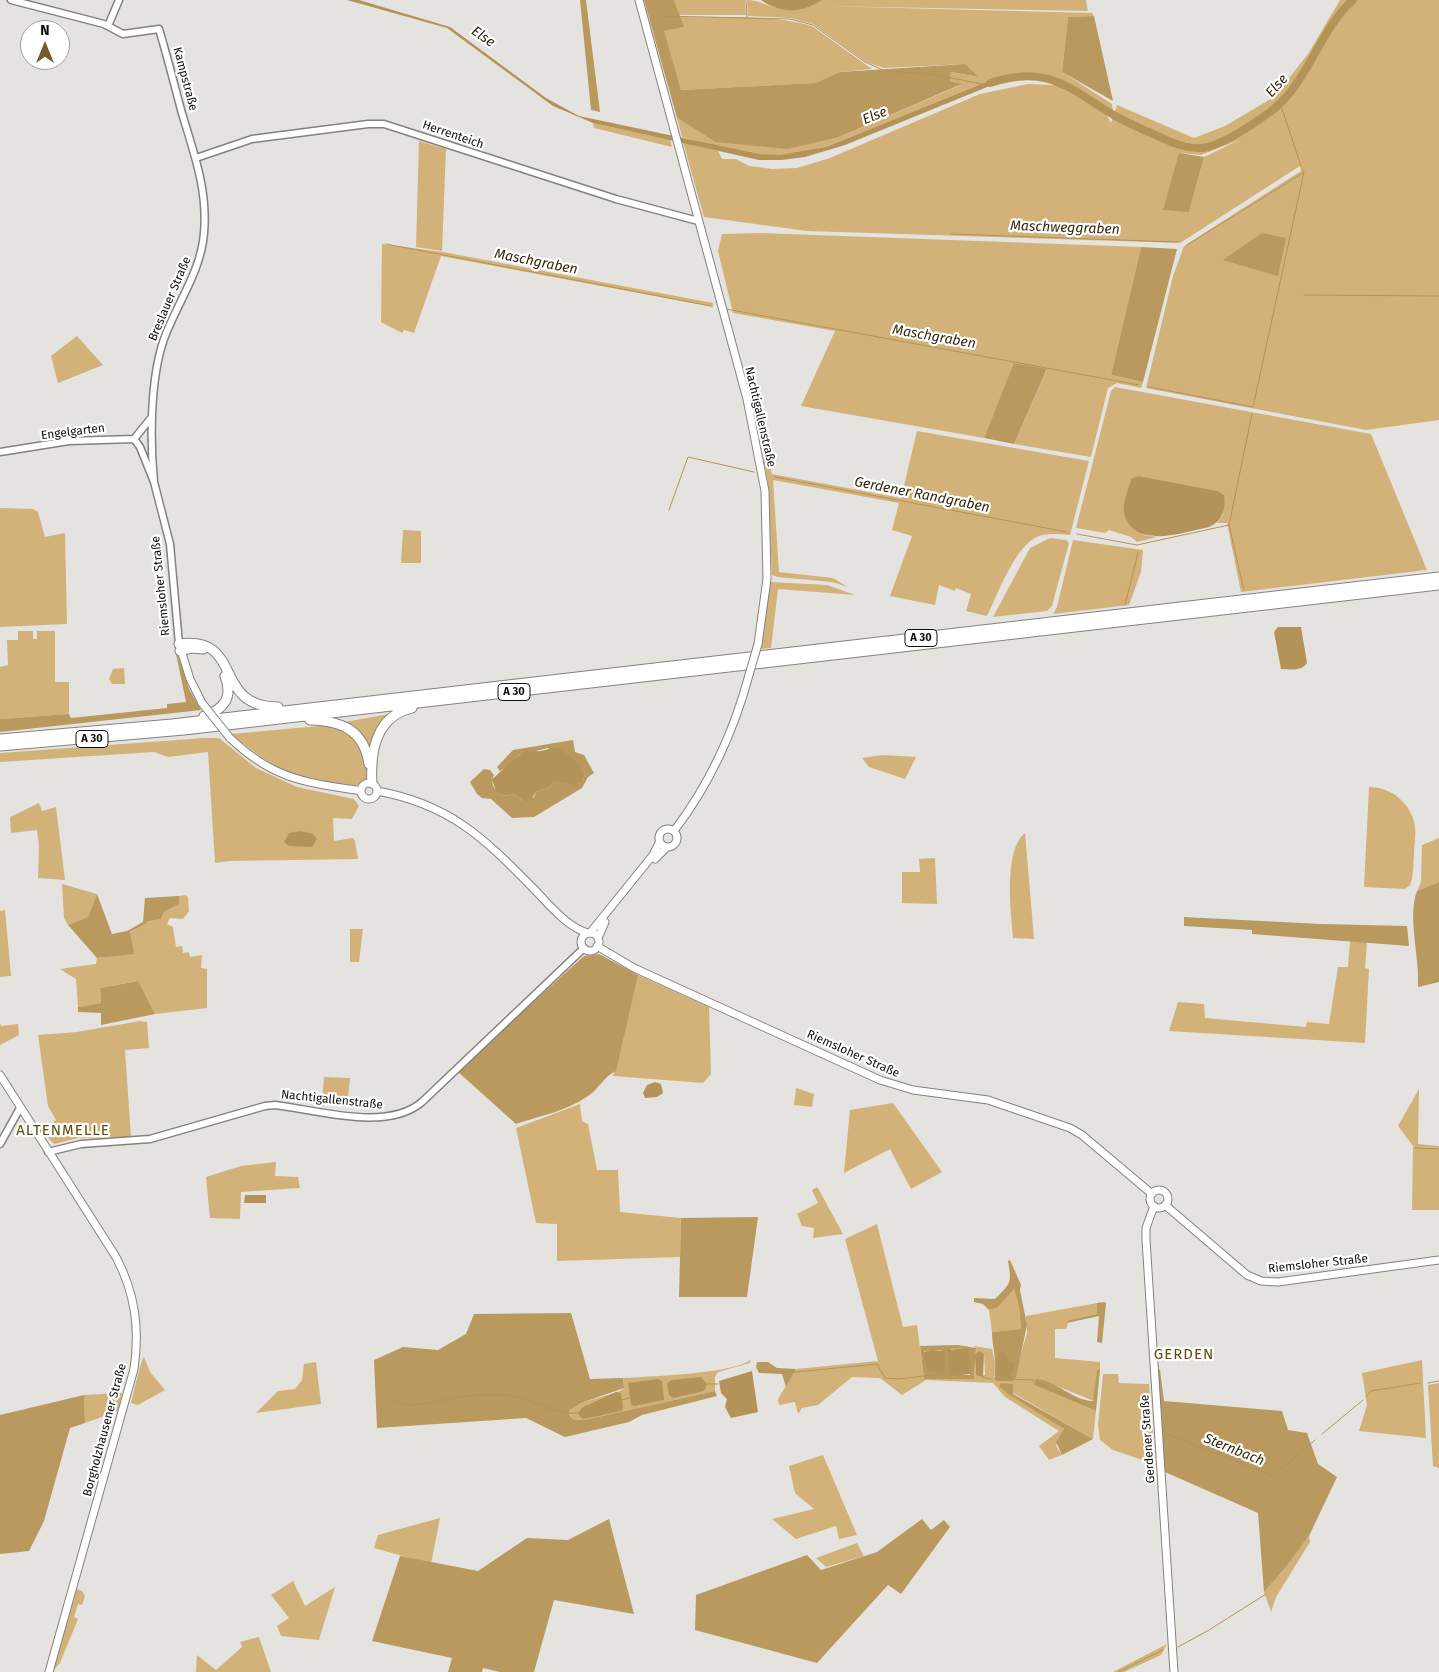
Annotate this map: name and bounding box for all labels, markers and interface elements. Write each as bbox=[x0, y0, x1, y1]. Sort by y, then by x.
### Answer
north arrow bbox=[20, 20, 70, 70]
text: N bbox=[40, 22, 50, 39]
water label: Else bbox=[468, 23, 498, 51]
street label: Kampstraße bbox=[170, 46, 200, 112]
water label: Else bbox=[1262, 71, 1292, 101]
water label: Else bbox=[860, 104, 890, 128]
street label: Herrenteich bbox=[420, 118, 486, 152]
water label: Maschweggraben bbox=[1010, 218, 1120, 238]
water label: Maschgraben bbox=[493, 246, 579, 278]
street label: Breslauer Straße bbox=[146, 255, 194, 343]
water label: Maschgraben bbox=[891, 321, 977, 353]
street label: Nachtigallenstraße bbox=[741, 365, 779, 469]
street label: Engelgarten bbox=[40, 421, 106, 443]
water label: Gerdener Randgraben bbox=[853, 474, 991, 516]
street label: Riemsloher Straße bbox=[149, 535, 173, 637]
road number: A 30 bbox=[905, 630, 937, 646]
road number: A 30 bbox=[498, 684, 530, 700]
road number: A 30 bbox=[76, 731, 108, 748]
street label: Riemsloher Straße bbox=[804, 1027, 902, 1081]
street label: Nachtigallenstraße bbox=[280, 1087, 384, 1113]
district label: ALTENMELLE bbox=[15, 1122, 111, 1140]
street label: Riemsloher Straße bbox=[1267, 1252, 1369, 1276]
district label: GERDEN bbox=[1153, 1346, 1215, 1364]
street label: Borgholzhausener Straße bbox=[80, 1362, 130, 1498]
street label: Gerdener Straße bbox=[1138, 1394, 1158, 1484]
water label: Sternbach bbox=[1201, 1430, 1267, 1470]

